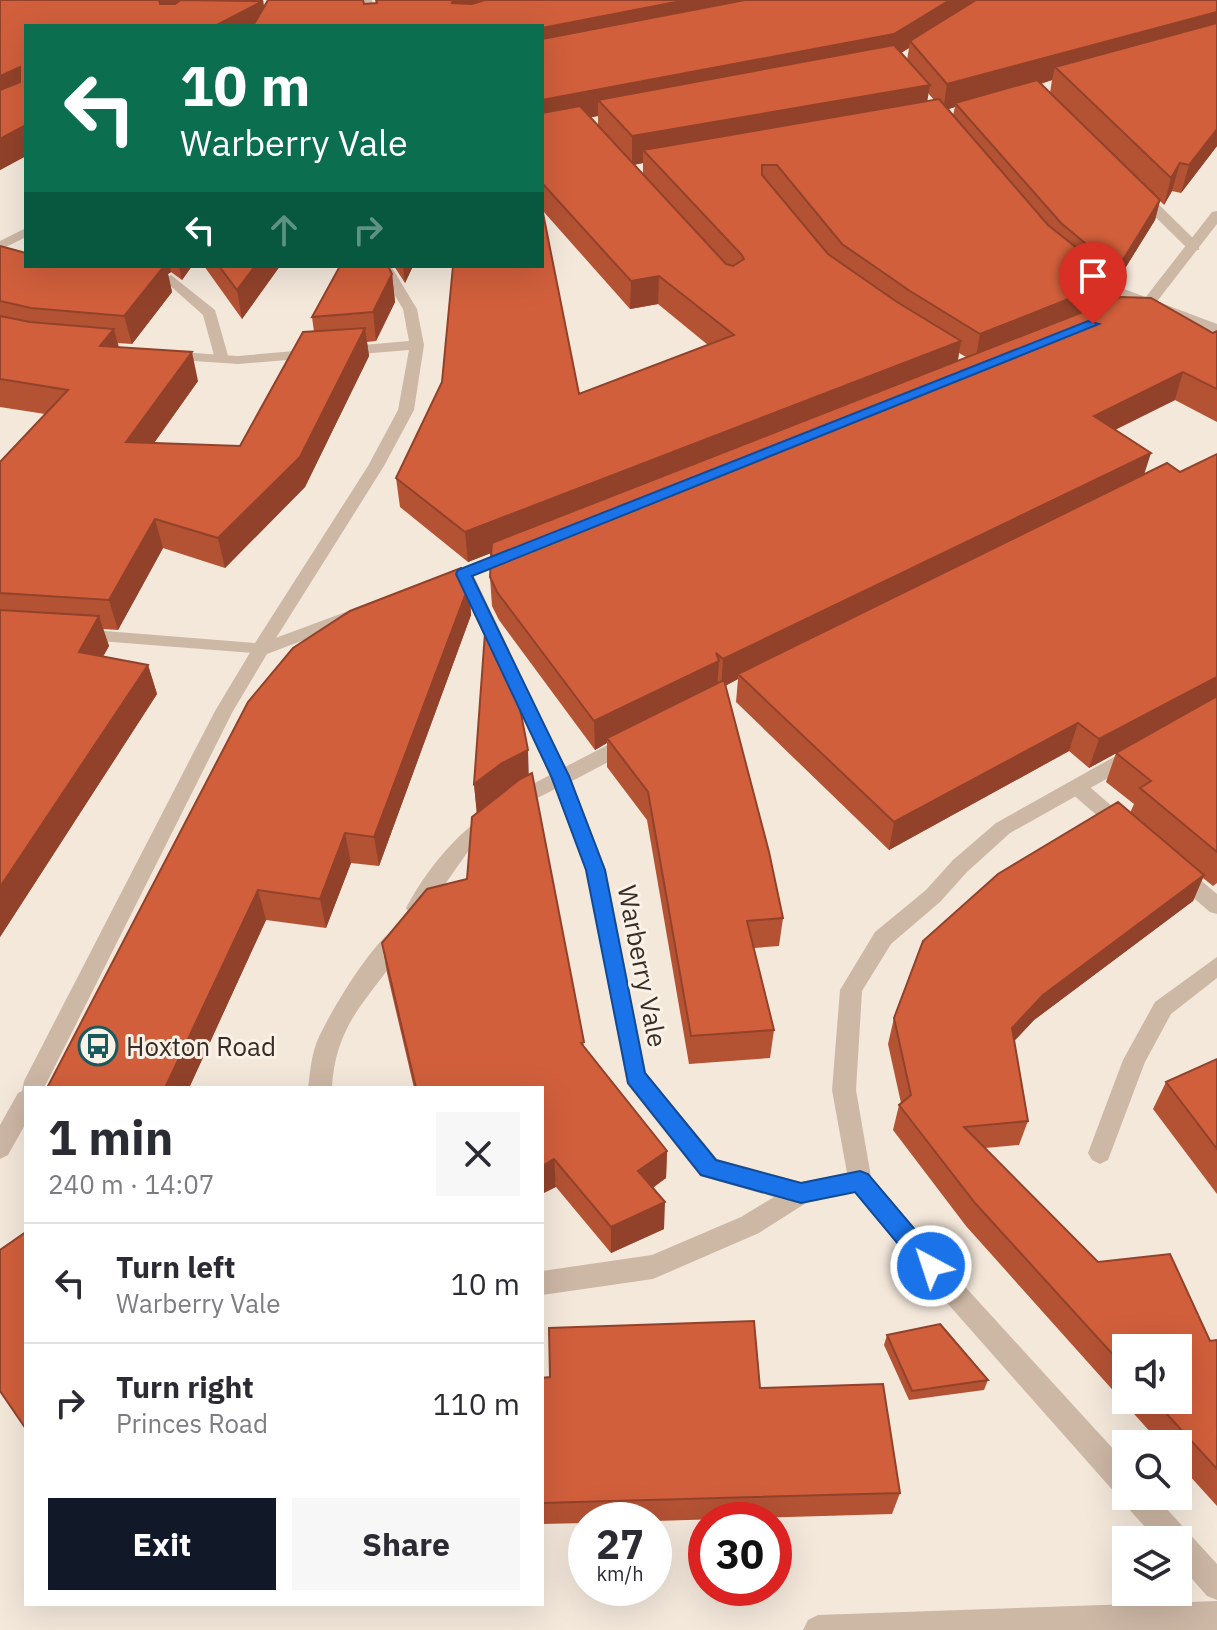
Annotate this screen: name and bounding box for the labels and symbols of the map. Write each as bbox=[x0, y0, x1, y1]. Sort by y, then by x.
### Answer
pin bbox=[1059, 242, 1127, 324]
street label: Warberry Vale bbox=[611, 882, 675, 1050]
bus stop icon: Hoxton Road bbox=[77, 1025, 119, 1067]
place label: Hoxton Road bbox=[126, 1029, 276, 1063]
position arrow bbox=[889, 1224, 973, 1308]
speed limit sign: 30 bbox=[688, 1502, 792, 1606]

